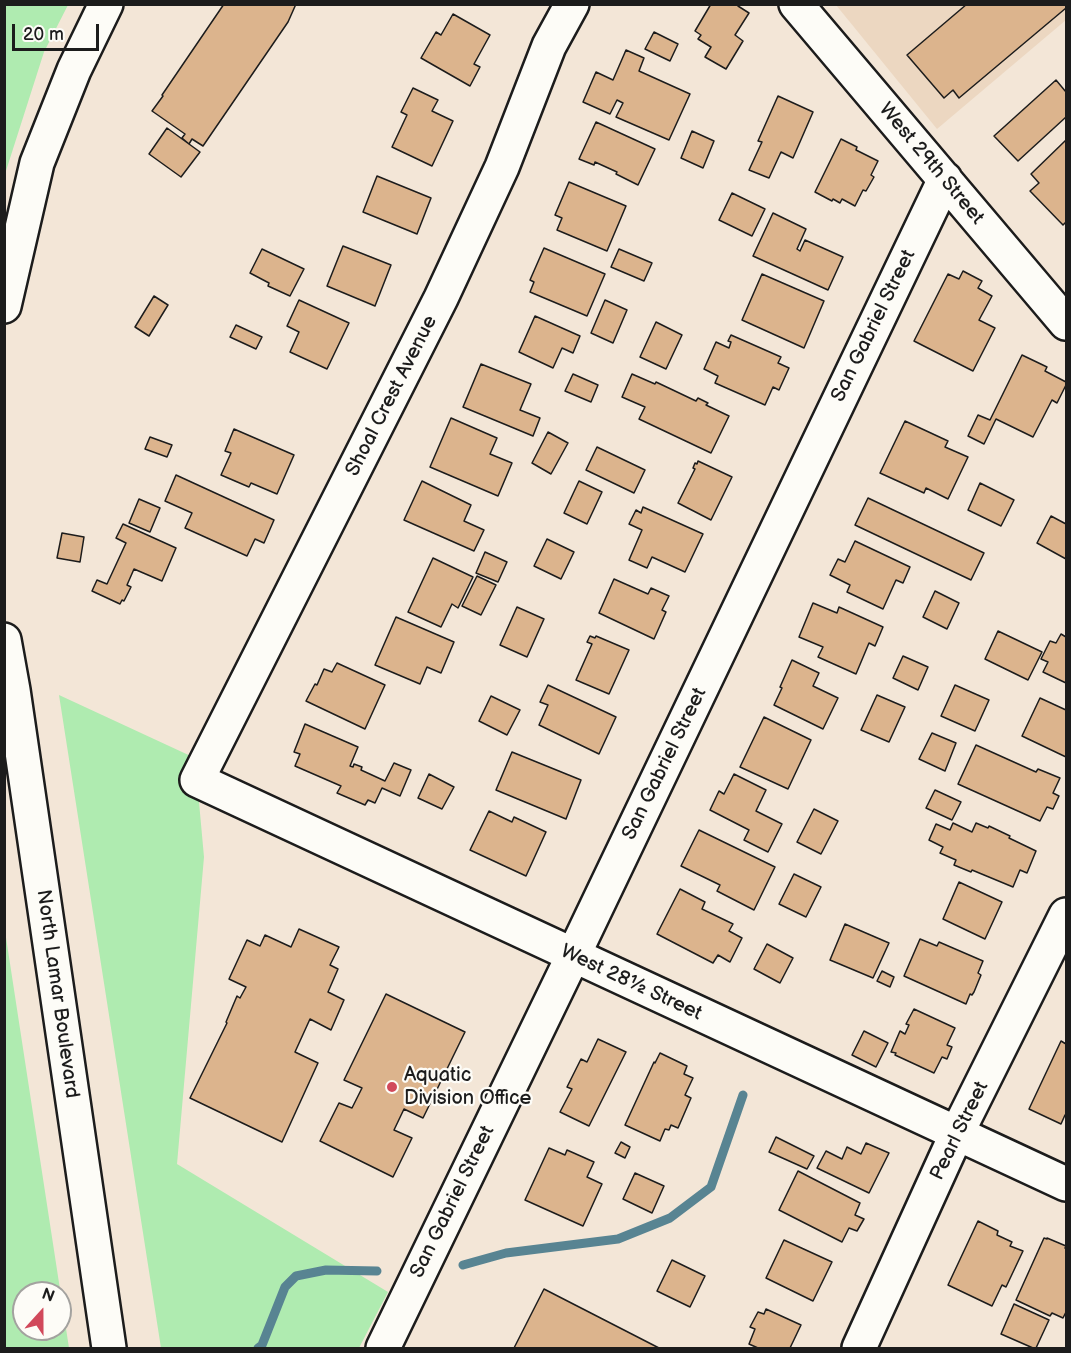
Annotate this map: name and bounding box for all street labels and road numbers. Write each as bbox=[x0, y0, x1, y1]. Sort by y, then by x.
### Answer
street label: West 29th Street bbox=[873, 98, 989, 230]
street label: San Gabriel Street bbox=[827, 246, 921, 406]
street label: Shoal Crest Avenue bbox=[341, 312, 443, 480]
street label: San Gabriel Street bbox=[618, 684, 712, 844]
street label: North Lamar Boulevard bbox=[30, 888, 84, 1100]
street label: West 28½ Street bbox=[556, 940, 706, 1026]
street label: Pearl Street bbox=[926, 1078, 994, 1184]
street label: San Gabriel Street bbox=[406, 1122, 500, 1282]

